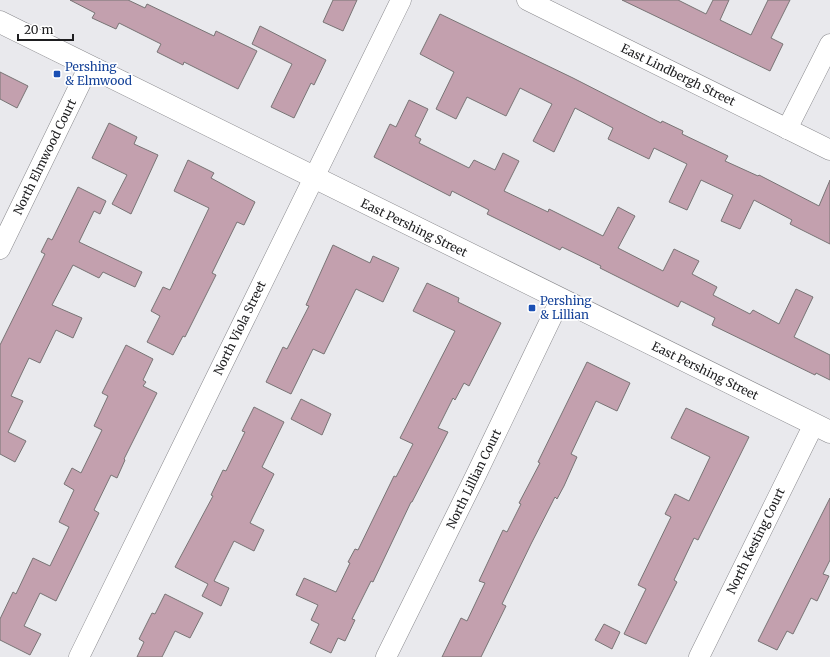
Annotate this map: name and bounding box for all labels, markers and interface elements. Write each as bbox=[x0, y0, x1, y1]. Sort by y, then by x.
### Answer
scale bar bbox=[18, 16, 73, 42]
text: 20 m bbox=[24, 22, 53, 37]
street label: East Lindbergh Street bbox=[619, 40, 738, 109]
place label: Pershing & Elmwood bbox=[65, 59, 132, 88]
marker: Pershing & Elmwood bbox=[52, 69, 62, 79]
street label: North Elmwood Court bbox=[10, 96, 79, 217]
street label: East Pershing Street bbox=[358, 195, 470, 260]
street label: North Viola Street bbox=[210, 278, 269, 377]
place label: Pershing & Lillian bbox=[540, 293, 592, 322]
marker: Pershing & Lillian bbox=[527, 303, 537, 313]
street label: East Pershing Street bbox=[649, 338, 761, 403]
street label: North Lillian Court bbox=[443, 426, 504, 531]
street label: North Kesting Court bbox=[723, 485, 788, 596]

